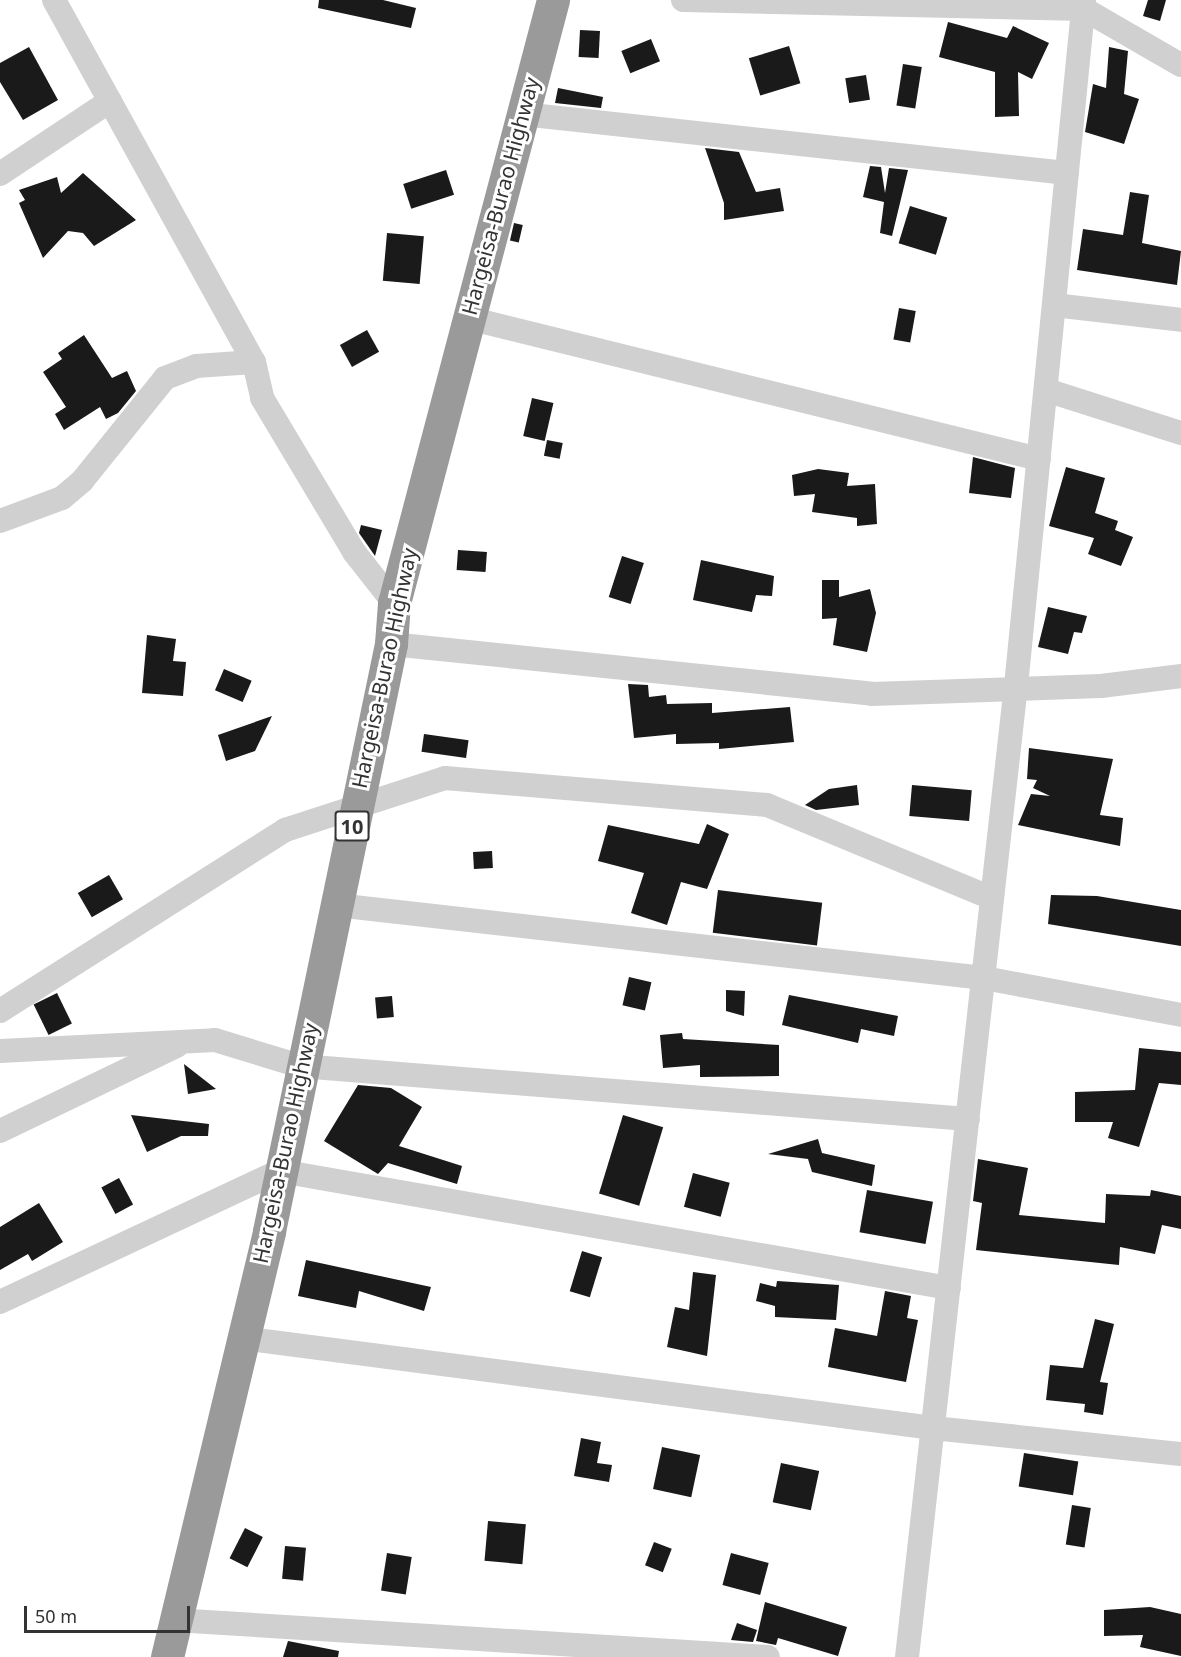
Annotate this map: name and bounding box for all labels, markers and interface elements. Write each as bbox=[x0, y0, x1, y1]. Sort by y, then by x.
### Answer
street label: Hargeisa-Burao Highway bbox=[456, 74, 544, 318]
street label: Hargeisa-Burao Highway bbox=[346, 545, 422, 791]
road number: 10 bbox=[334, 809, 370, 843]
street label: Hargeisa-Burao Highway bbox=[247, 1020, 323, 1266]
scale bar bbox=[27, 1594, 194, 1632]
text: 50 m bbox=[35, 1604, 77, 1628]

